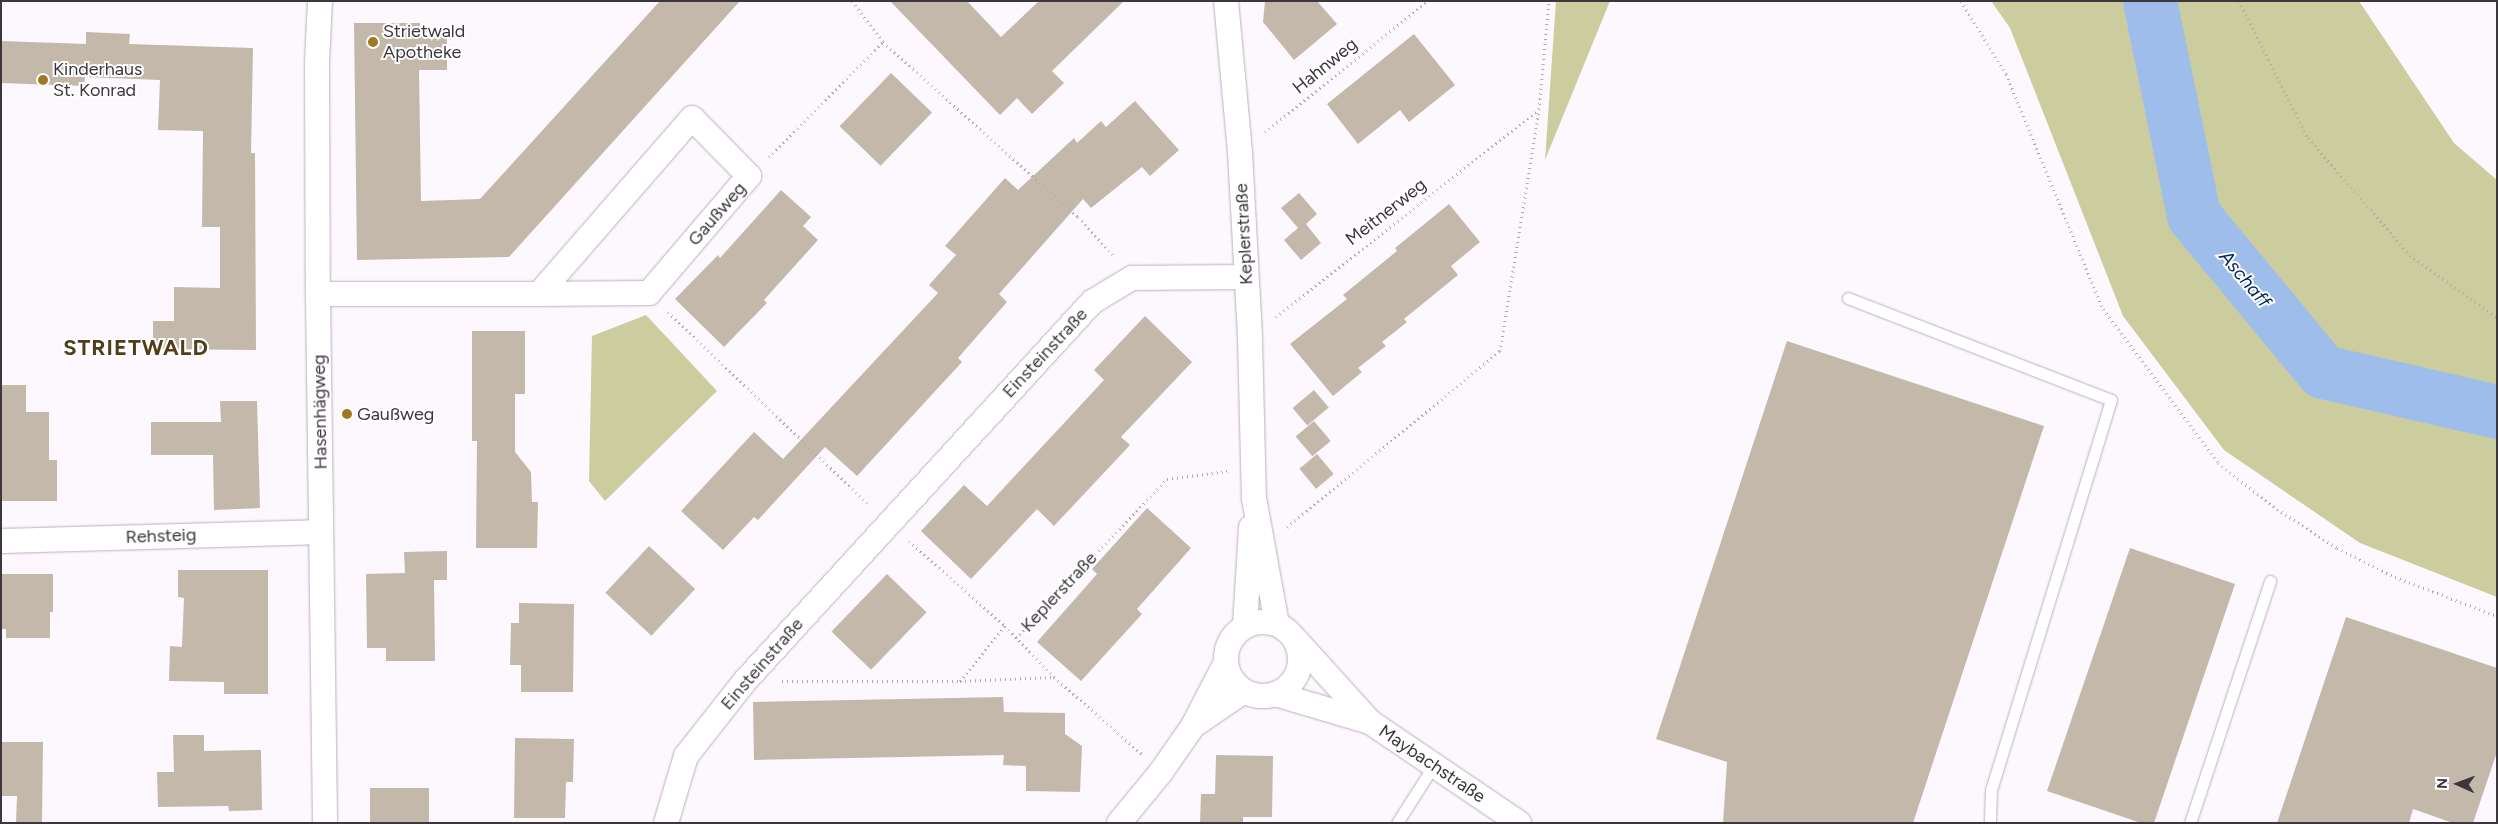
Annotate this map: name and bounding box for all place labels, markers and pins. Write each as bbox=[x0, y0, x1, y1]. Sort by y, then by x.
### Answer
place label: Strietwald Apotheke bbox=[383, 21, 465, 64]
marker: Strietwald Apotheke bbox=[367, 36, 379, 48]
place label: Kinderhaus St. Konrad bbox=[53, 59, 142, 102]
marker: Kinderhaus St. Konrad bbox=[37, 74, 49, 86]
place label: Gaußweg bbox=[357, 403, 434, 425]
marker: Gaußweg bbox=[341, 408, 353, 420]

